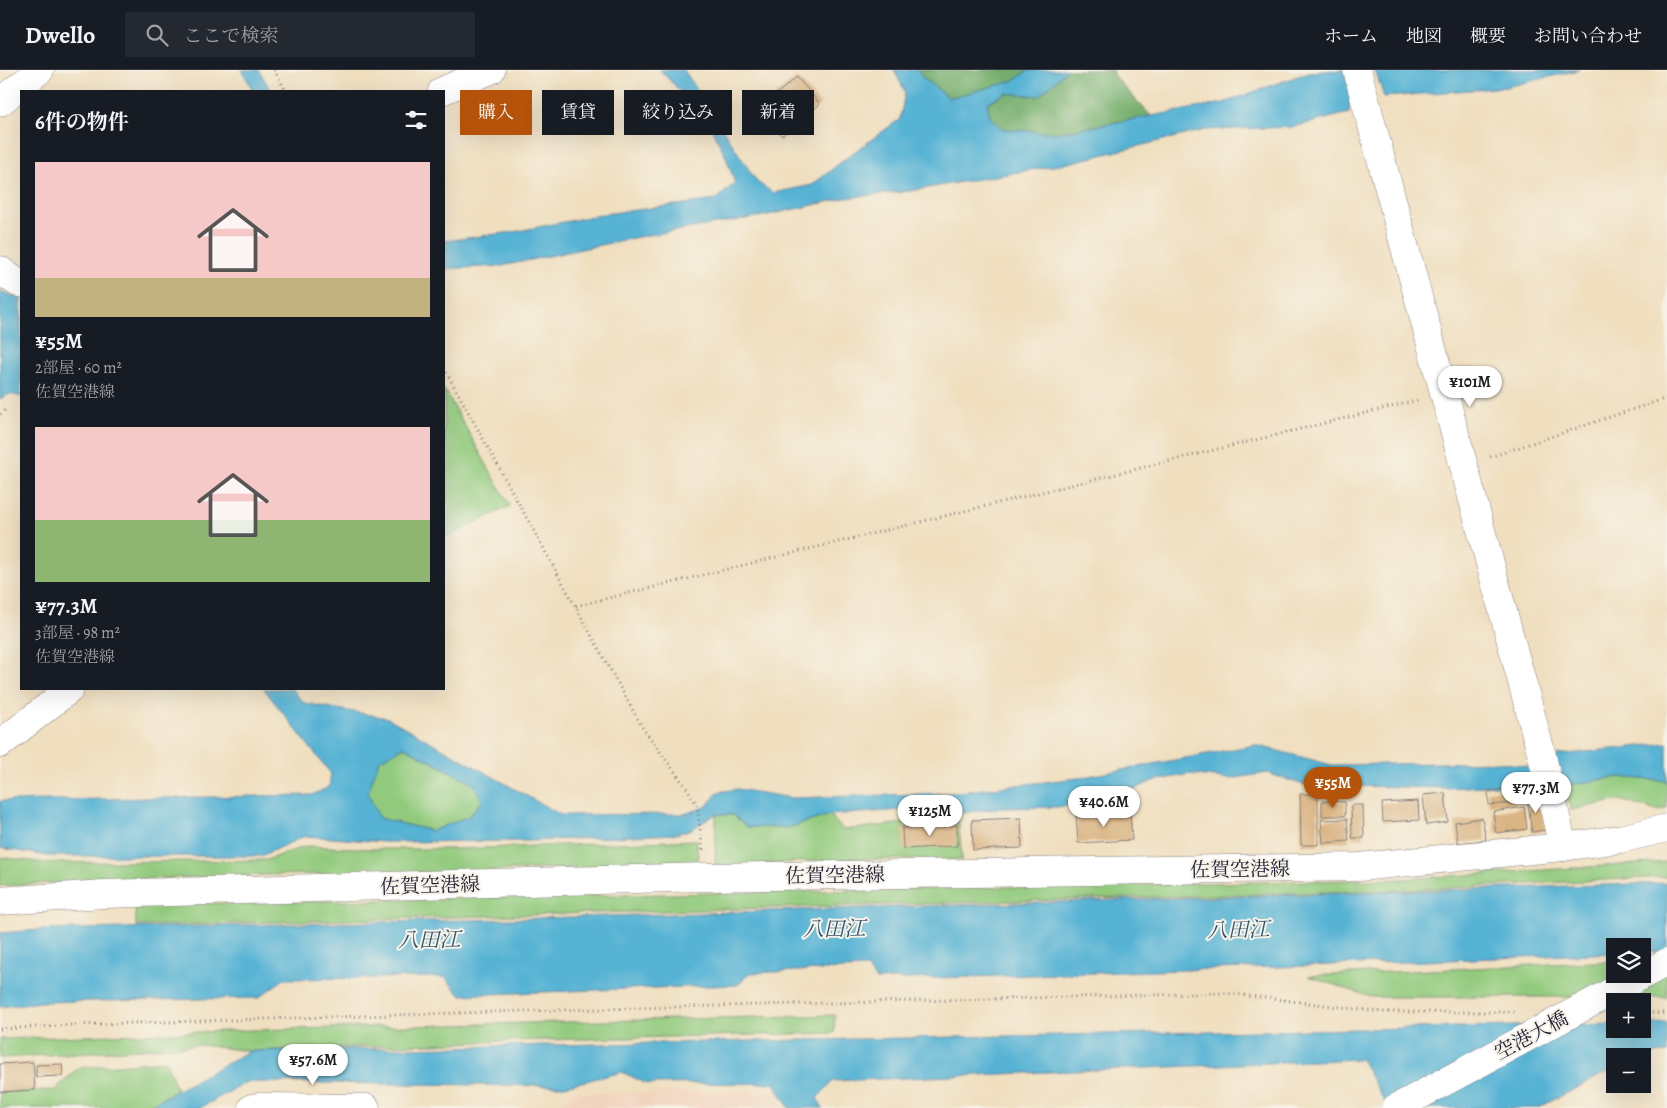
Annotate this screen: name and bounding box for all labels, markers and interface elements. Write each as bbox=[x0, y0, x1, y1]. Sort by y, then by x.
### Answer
search box bbox=[125, 12, 475, 57]
text: Dwello bbox=[25, 19, 95, 51]
icon: search bbox=[143, 21, 171, 49]
text: ここで検索 bbox=[183, 23, 278, 49]
text: ホーム bbox=[1324, 24, 1378, 48]
text: 地図 bbox=[1406, 24, 1442, 48]
text: 概要 bbox=[1470, 24, 1506, 48]
text: お問い合わせ bbox=[1534, 24, 1642, 48]
chip: 購入 bbox=[460, 90, 532, 135]
chip: 賃貸 bbox=[542, 90, 614, 135]
chip: 絞り込み bbox=[624, 90, 732, 135]
chip: 新着 bbox=[742, 90, 814, 135]
icon: filters bbox=[402, 106, 430, 134]
text: 6件の物件 bbox=[35, 108, 129, 136]
icon: home bbox=[188, 195, 278, 285]
text: ¥55M bbox=[35, 327, 83, 355]
text: 2部屋 · 60 m² bbox=[35, 357, 122, 379]
pin: ¥101M bbox=[1435, 366, 1505, 408]
text: ¥101M bbox=[1449, 371, 1491, 393]
text: 佐賀空港線 bbox=[35, 381, 115, 403]
icon: home bbox=[188, 460, 278, 550]
text: ¥77.3M bbox=[35, 592, 97, 620]
text: 3部屋 · 98 m² bbox=[35, 622, 120, 644]
text: 佐賀空港線 bbox=[35, 646, 115, 668]
pin: ¥55M bbox=[1303, 766, 1363, 809]
text: ¥55M bbox=[1315, 772, 1351, 794]
pin: ¥77.3M bbox=[1495, 772, 1577, 814]
text: ¥77.3M bbox=[1512, 777, 1560, 799]
pin: ¥40.6M bbox=[1063, 786, 1145, 828]
text: ¥40.6M bbox=[1079, 791, 1129, 813]
pin: ¥125M bbox=[895, 794, 965, 837]
text: ¥125M bbox=[909, 800, 951, 822]
street label: 佐賀空港線 bbox=[1190, 855, 1290, 884]
street label: 佐賀空港線 bbox=[785, 861, 885, 890]
street label: 佐賀空港線 bbox=[380, 870, 480, 901]
water label: 八田江 bbox=[802, 914, 869, 944]
water label: 八田江 bbox=[1206, 915, 1273, 945]
water label: 八田江 bbox=[397, 925, 464, 955]
map controls bbox=[1606, 938, 1651, 1093]
button: layers bbox=[1606, 938, 1651, 983]
button: + bbox=[1606, 993, 1651, 1038]
street label: 空港大橋 bbox=[1490, 1005, 1573, 1066]
pin: ¥57.6M bbox=[272, 1044, 354, 1086]
button: − bbox=[1606, 1048, 1651, 1093]
text: ¥57.6M bbox=[289, 1049, 337, 1071]

